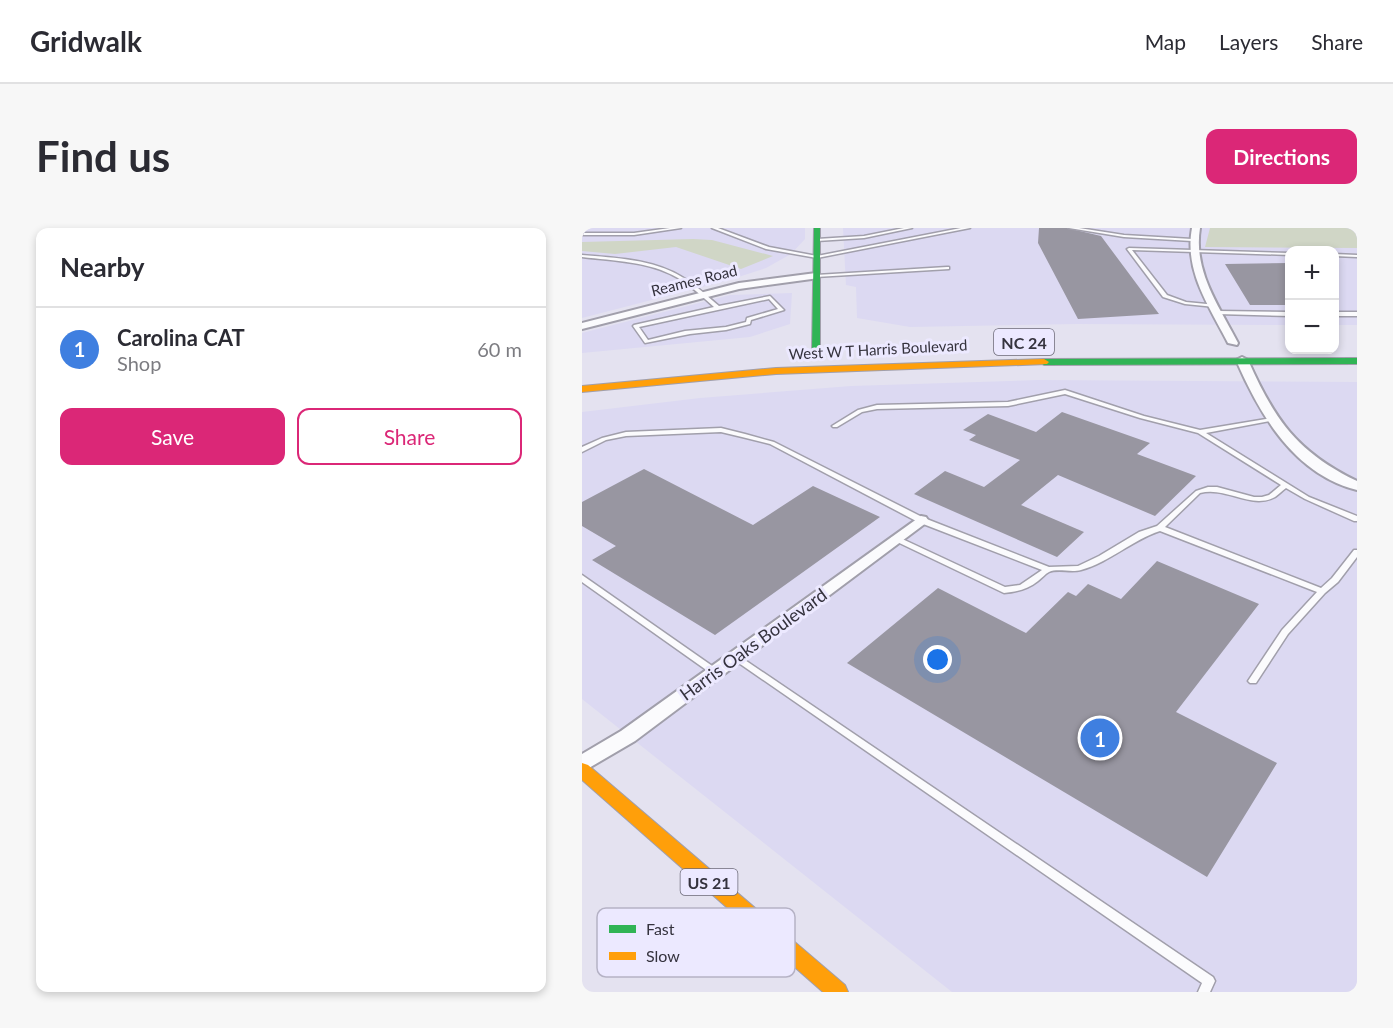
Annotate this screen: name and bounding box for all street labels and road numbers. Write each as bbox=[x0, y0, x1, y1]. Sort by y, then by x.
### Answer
street label: Reames Road bbox=[649, 261, 739, 299]
road number: NC 24 bbox=[994, 329, 1054, 355]
street label: West W T Harris Boulevard bbox=[788, 335, 968, 363]
street label: Harris Oaks Boulevard bbox=[675, 583, 831, 705]
road number: US 21 bbox=[680, 869, 738, 895]

